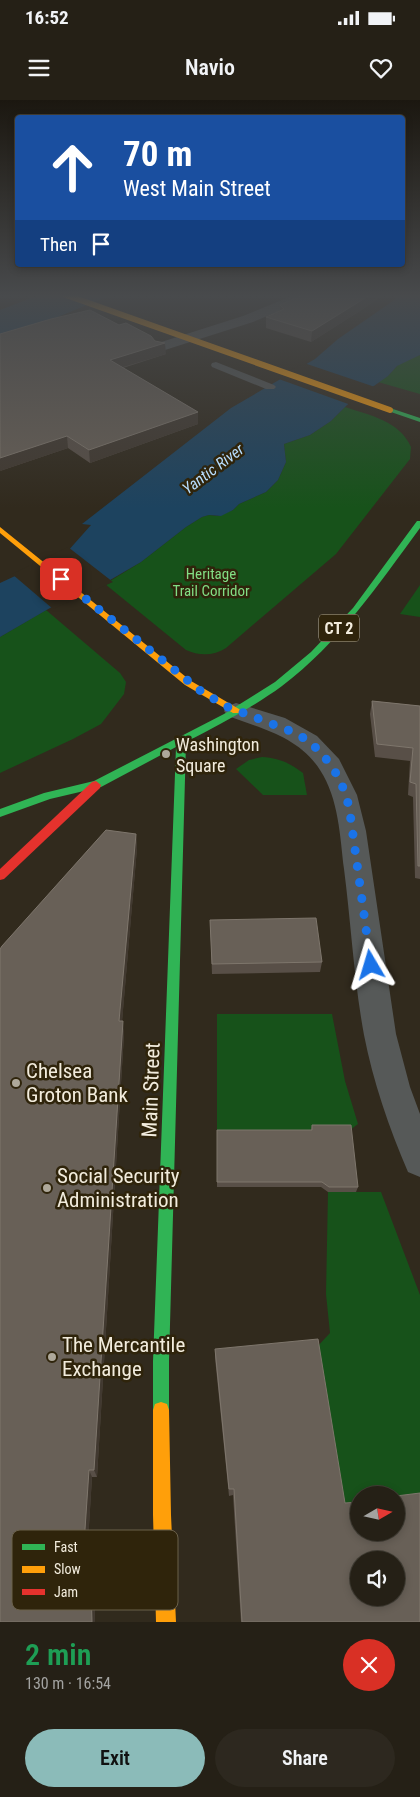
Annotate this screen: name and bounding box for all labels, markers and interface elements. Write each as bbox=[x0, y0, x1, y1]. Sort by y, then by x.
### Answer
text: 16:52 bbox=[25, 6, 69, 29]
icon: menu bbox=[25, 54, 53, 82]
icon: heart bbox=[367, 54, 395, 82]
text: Navio bbox=[185, 55, 235, 80]
text: 70 m bbox=[123, 134, 192, 175]
icon: ahead bbox=[40, 135, 105, 200]
text: West Main Street bbox=[123, 176, 271, 201]
icon: arrive bbox=[87, 230, 115, 258]
text: Then bbox=[40, 233, 77, 256]
water label: Yantic River bbox=[179, 439, 248, 498]
pin bbox=[40, 558, 82, 600]
icon: arrive bbox=[47, 565, 75, 593]
park label: Heritage Trail Corridor bbox=[172, 565, 250, 600]
road number: CT 2 bbox=[319, 614, 359, 642]
place label: Washington Square bbox=[176, 734, 260, 776]
marker: Washington Square bbox=[160, 748, 172, 760]
position arrow bbox=[344, 938, 396, 990]
street label: Main Street bbox=[137, 1042, 165, 1138]
place label: Chelsea Groton Bank bbox=[26, 1059, 128, 1107]
marker: Chelsea Groton Bank bbox=[10, 1077, 22, 1089]
place label: Social Security Administration bbox=[57, 1164, 180, 1212]
marker: Social Security Administration bbox=[41, 1182, 53, 1194]
place label: The Mercantile Exchange bbox=[62, 1333, 185, 1381]
marker: The Mercantile Exchange bbox=[46, 1351, 58, 1363]
north arrow bbox=[350, 1486, 405, 1541]
map controls bbox=[350, 1486, 405, 1606]
legend bbox=[12, 1530, 178, 1610]
text: Fast bbox=[54, 1539, 78, 1555]
button: sound bbox=[350, 1551, 405, 1606]
text: Slow bbox=[54, 1561, 81, 1577]
text: Jam bbox=[54, 1584, 78, 1600]
text: 2 min bbox=[25, 1637, 91, 1672]
button: close bbox=[343, 1639, 395, 1691]
text: 130 m · 16:54 bbox=[25, 1674, 111, 1693]
button: Exit bbox=[25, 1729, 205, 1787]
button: Share bbox=[215, 1729, 395, 1787]

